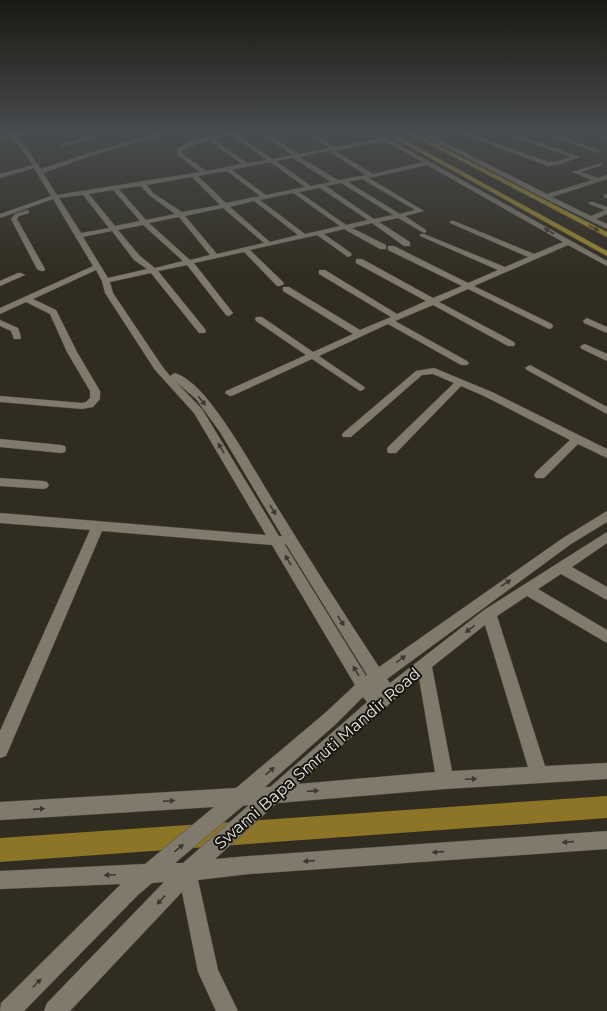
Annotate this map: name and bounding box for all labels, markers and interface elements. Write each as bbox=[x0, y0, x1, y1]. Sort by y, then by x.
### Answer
one-way arrow bbox=[588, 225, 600, 231]
one-way arrow bbox=[543, 227, 555, 234]
one-way arrow bbox=[198, 395, 207, 406]
one-way arrow bbox=[217, 443, 225, 453]
one-way arrow bbox=[269, 504, 276, 516]
one-way arrow bbox=[285, 554, 292, 566]
one-way arrow bbox=[501, 579, 511, 587]
one-way arrow bbox=[337, 615, 344, 627]
one-way arrow bbox=[464, 625, 475, 633]
one-way arrow bbox=[395, 655, 406, 664]
street label: Swami Bapa Smruti Mandir Road bbox=[211, 664, 424, 853]
one-way arrow bbox=[352, 665, 359, 677]
one-way arrow bbox=[265, 767, 276, 776]
one-way arrow bbox=[465, 776, 478, 782]
one-way arrow bbox=[307, 788, 319, 795]
one-way arrow bbox=[163, 798, 176, 804]
one-way arrow bbox=[33, 806, 46, 812]
one-way arrow bbox=[562, 839, 574, 846]
one-way arrow bbox=[173, 844, 184, 853]
one-way arrow bbox=[432, 848, 444, 855]
one-way arrow bbox=[303, 857, 315, 864]
one-way arrow bbox=[103, 872, 116, 878]
one-way arrow bbox=[156, 895, 165, 905]
one-way arrow bbox=[32, 978, 42, 988]

